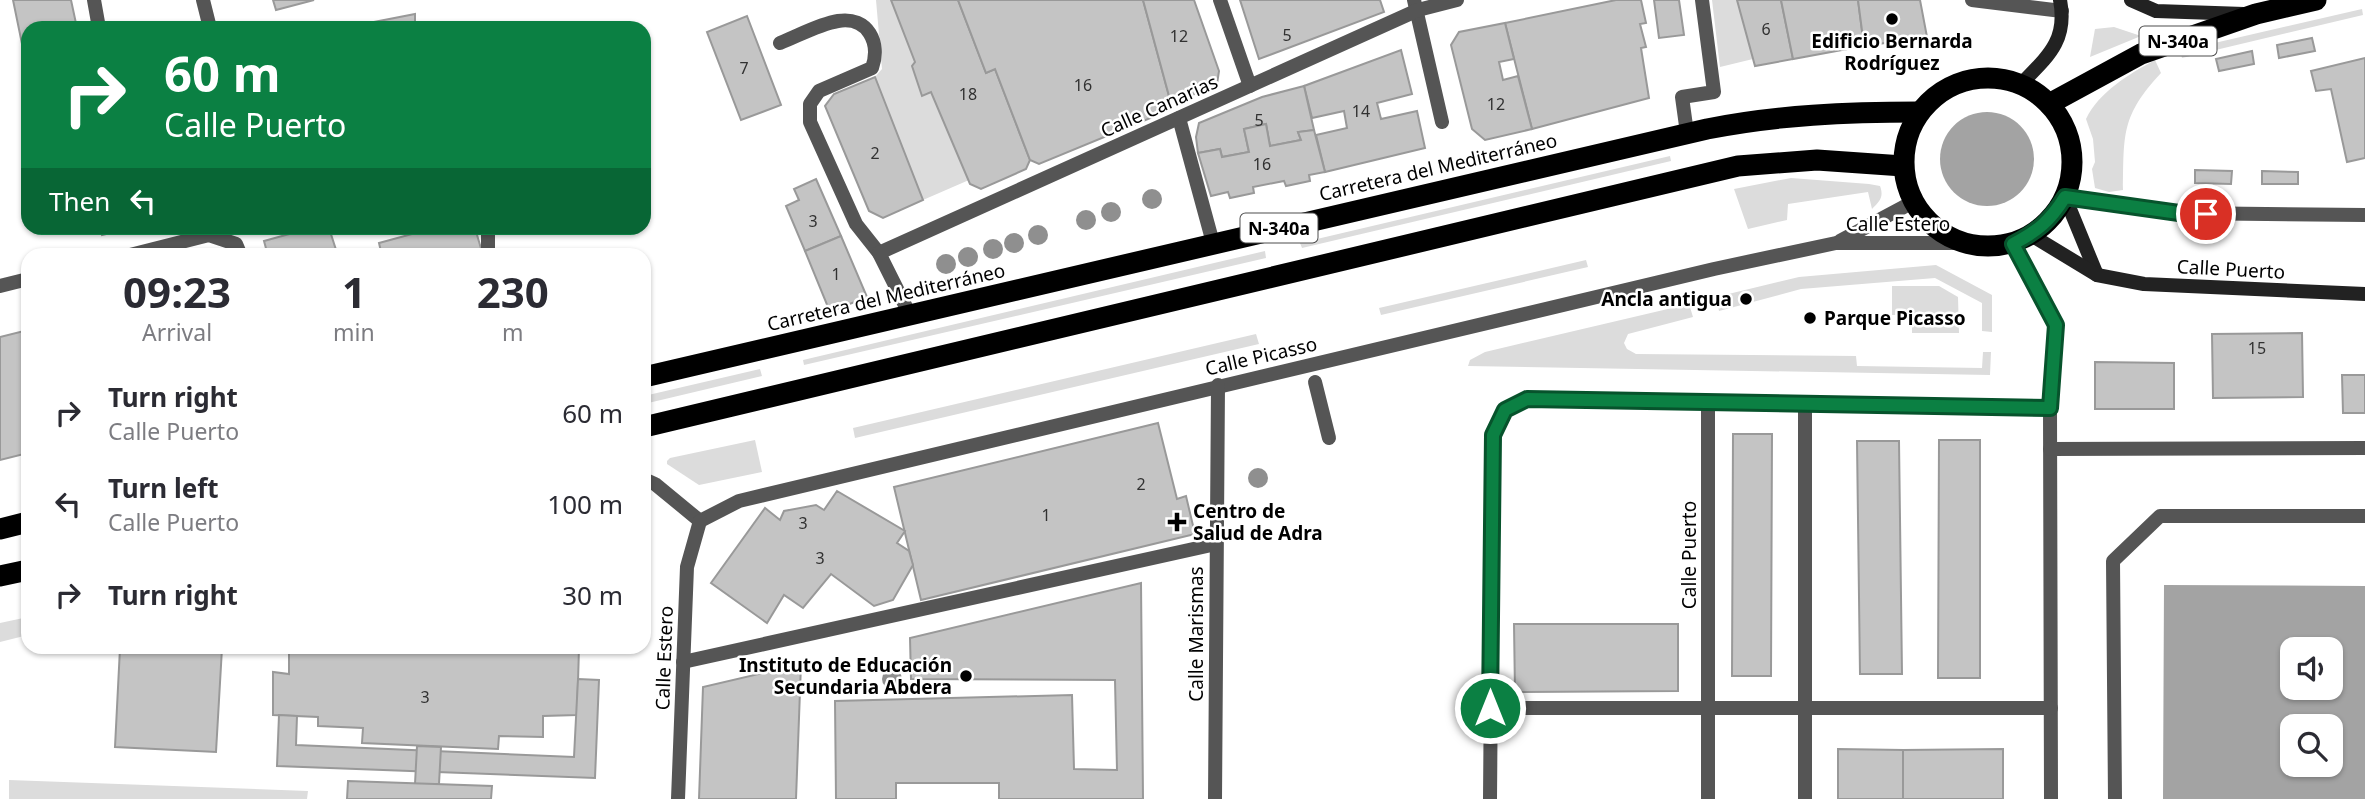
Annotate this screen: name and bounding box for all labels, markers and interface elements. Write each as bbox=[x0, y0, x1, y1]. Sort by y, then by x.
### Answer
marker: Edificio Bernarda Rodríguez bbox=[1884, 11, 1900, 27]
house number: 6 bbox=[1761, 18, 1771, 40]
house number: 5 bbox=[1282, 24, 1292, 46]
house number: 12 bbox=[1170, 25, 1188, 47]
road number: N-340a bbox=[2140, 26, 2216, 56]
place label: Edificio Bernarda Rodríguez bbox=[1811, 28, 1973, 76]
text: 60 m bbox=[164, 40, 281, 106]
icon: right bbox=[49, 49, 140, 140]
house number: 7 bbox=[739, 57, 749, 79]
street label: Calle Canarias bbox=[1096, 69, 1222, 143]
house number: 16 bbox=[1074, 74, 1092, 96]
house number: 18 bbox=[959, 83, 977, 105]
house number: 12 bbox=[1487, 93, 1505, 115]
house number: 14 bbox=[1352, 100, 1370, 122]
text: Calle Puerto bbox=[164, 103, 346, 146]
house number: 5 bbox=[1254, 109, 1264, 131]
street label: Carretera del Mediterráneo bbox=[1316, 127, 1560, 207]
house number: 2 bbox=[870, 142, 880, 164]
house number: 16 bbox=[1253, 153, 1271, 175]
icon: left bbox=[124, 182, 162, 220]
text: Then bbox=[49, 183, 110, 219]
pin bbox=[2176, 184, 2236, 244]
icon: arrive bbox=[2187, 195, 2225, 233]
house number: 3 bbox=[808, 210, 818, 232]
street label: Calle Estero bbox=[1846, 211, 1950, 237]
road number: N-340a bbox=[1240, 213, 1318, 242]
street label: Calle Puerto bbox=[2176, 253, 2286, 285]
street label: Carretera del Mediterráneo bbox=[764, 257, 1008, 337]
text: 09:23 bbox=[123, 263, 231, 320]
text: 1 bbox=[342, 263, 366, 320]
text: 230 bbox=[477, 263, 549, 320]
house number: 1 bbox=[831, 263, 841, 285]
place label: Ancla antigua bbox=[1601, 286, 1732, 312]
marker: Ancla antigua bbox=[1738, 291, 1754, 307]
place label: Parque Picasso bbox=[1824, 305, 1966, 331]
marker: Parque Picasso bbox=[1802, 310, 1818, 326]
text: Arrival bbox=[142, 316, 212, 348]
text: min bbox=[333, 316, 375, 348]
text: m bbox=[502, 316, 524, 348]
street label: Calle Picasso bbox=[1203, 331, 1319, 381]
house number: 15 bbox=[2248, 337, 2266, 359]
text: Turn right bbox=[108, 379, 238, 415]
icon: right bbox=[49, 394, 87, 432]
text: 60 m bbox=[562, 395, 623, 431]
text: Calle Puerto bbox=[108, 415, 239, 447]
text: Turn left bbox=[108, 470, 219, 506]
house number: 2 bbox=[1136, 473, 1146, 495]
icon: left bbox=[49, 485, 87, 523]
text: 100 m bbox=[547, 486, 623, 522]
place label: Centro de Salud de Adra bbox=[1193, 498, 1323, 546]
street label: Calle Puerto bbox=[1676, 501, 1702, 609]
house number: 1 bbox=[1041, 504, 1051, 526]
text: Calle Puerto bbox=[108, 506, 239, 538]
house number: 3 bbox=[798, 512, 808, 534]
marker: Centro de Salud de Adra bbox=[1167, 512, 1187, 532]
house number: 3 bbox=[815, 547, 825, 569]
street label: Calle Marismas bbox=[1183, 566, 1209, 702]
icon: right bbox=[49, 576, 87, 614]
text: Turn right bbox=[108, 577, 238, 613]
text: 30 m bbox=[562, 577, 623, 613]
street label: Calle Estero bbox=[649, 605, 679, 711]
map controls bbox=[2280, 637, 2343, 777]
button: sound bbox=[2280, 637, 2343, 700]
place label: Instituto de Educación Secundaria Abdera bbox=[739, 652, 952, 700]
marker: Instituto de Educación Secundaria Abdera bbox=[958, 668, 974, 684]
position arrow bbox=[1453, 671, 1527, 745]
house number: 3 bbox=[420, 686, 430, 708]
button: search bbox=[2280, 714, 2343, 777]

